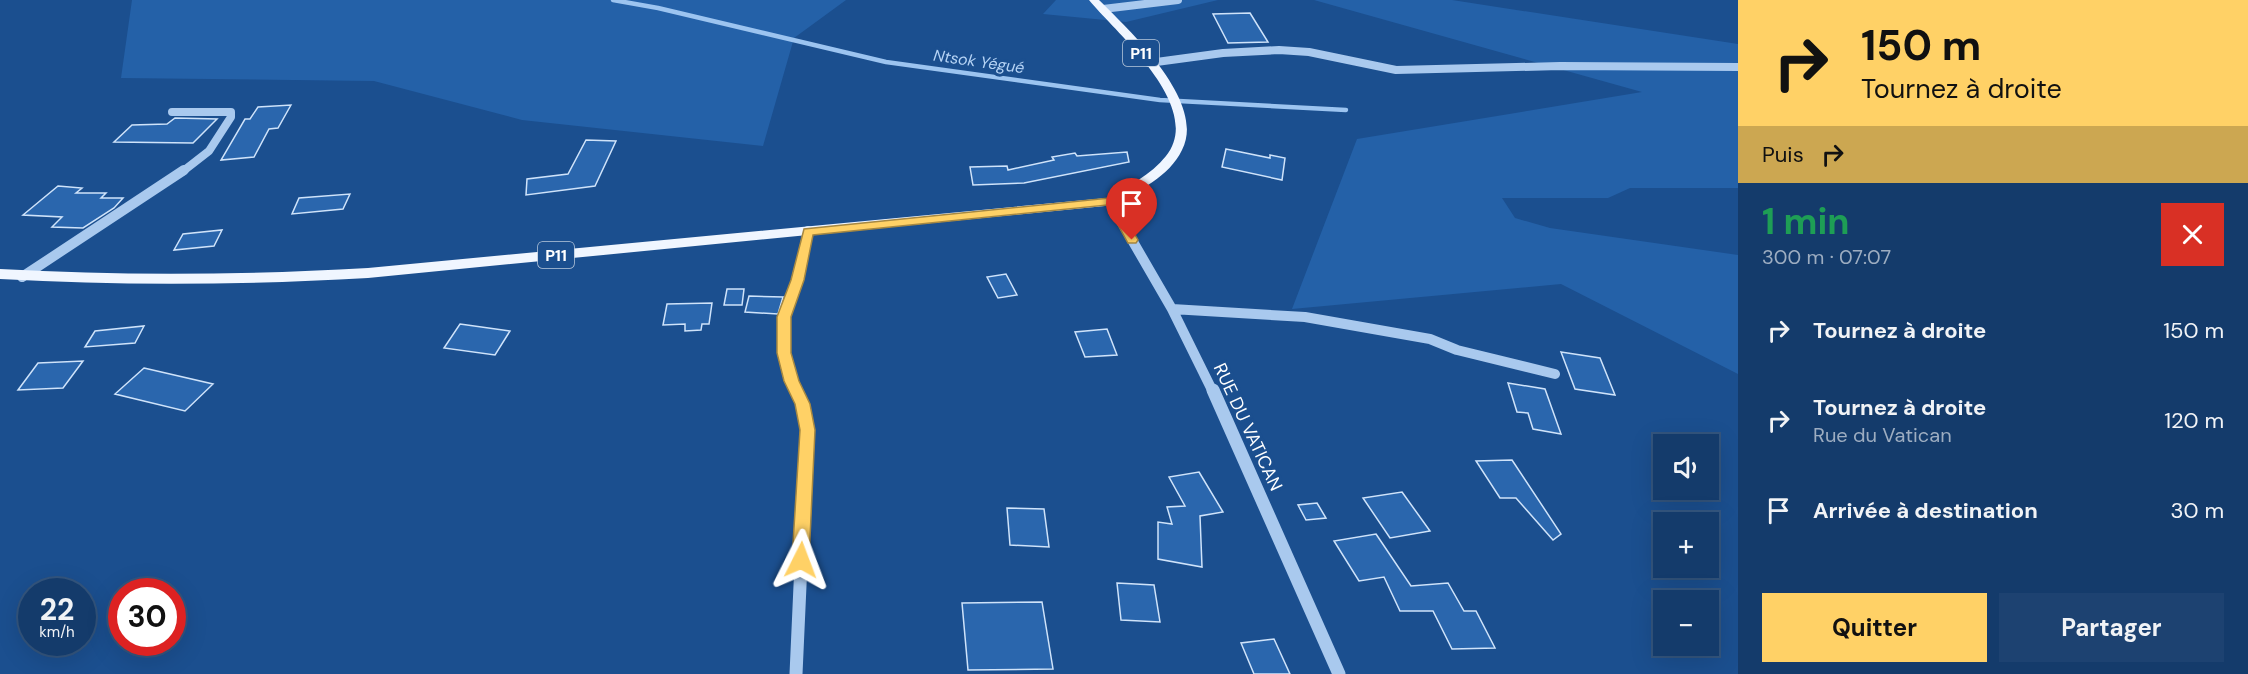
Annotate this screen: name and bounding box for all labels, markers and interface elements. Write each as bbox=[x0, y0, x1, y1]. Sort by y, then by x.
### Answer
text: 150 m bbox=[1861, 18, 1981, 73]
icon: right bbox=[1762, 24, 1840, 102]
road number: P11 bbox=[1123, 40, 1159, 66]
water label: Ntsok Yégué bbox=[932, 45, 1026, 78]
text: Tournez à droite bbox=[1861, 71, 2062, 106]
icon: right bbox=[1816, 138, 1849, 171]
text: Puis bbox=[1762, 140, 1804, 169]
pin bbox=[1106, 178, 1157, 240]
icon: arrive bbox=[1115, 187, 1148, 220]
text: 1 min bbox=[1762, 198, 1850, 245]
button: close bbox=[2161, 203, 2224, 266]
road number: P11 bbox=[538, 242, 574, 268]
text: 300 m · 07:07 bbox=[1762, 244, 1891, 270]
icon: right bbox=[1762, 314, 1795, 347]
text: Tournez à droite bbox=[1813, 316, 1986, 345]
text: 150 m bbox=[2163, 316, 2224, 345]
street label: RUE DU VATICAN bbox=[1208, 359, 1288, 495]
text: Tournez à droite bbox=[1813, 393, 1986, 422]
icon: right bbox=[1762, 404, 1795, 437]
text: 120 m bbox=[2164, 406, 2224, 435]
text: Rue du Vatican bbox=[1813, 422, 1952, 448]
map controls bbox=[1653, 434, 1719, 656]
button: sound bbox=[1653, 434, 1719, 500]
icon: arrive bbox=[1762, 494, 1795, 527]
text: Arrivée à destination bbox=[1813, 496, 2038, 525]
text: 30 m bbox=[2170, 496, 2224, 525]
button: + bbox=[1653, 512, 1719, 578]
position arrow bbox=[769, 528, 833, 592]
speed limit sign: 30 bbox=[108, 578, 186, 656]
text: 22 bbox=[40, 590, 74, 629]
button: − bbox=[1653, 590, 1719, 656]
button: Quitter bbox=[1762, 593, 1987, 662]
button: Partager bbox=[1999, 593, 2224, 662]
text: km/h bbox=[39, 622, 75, 642]

